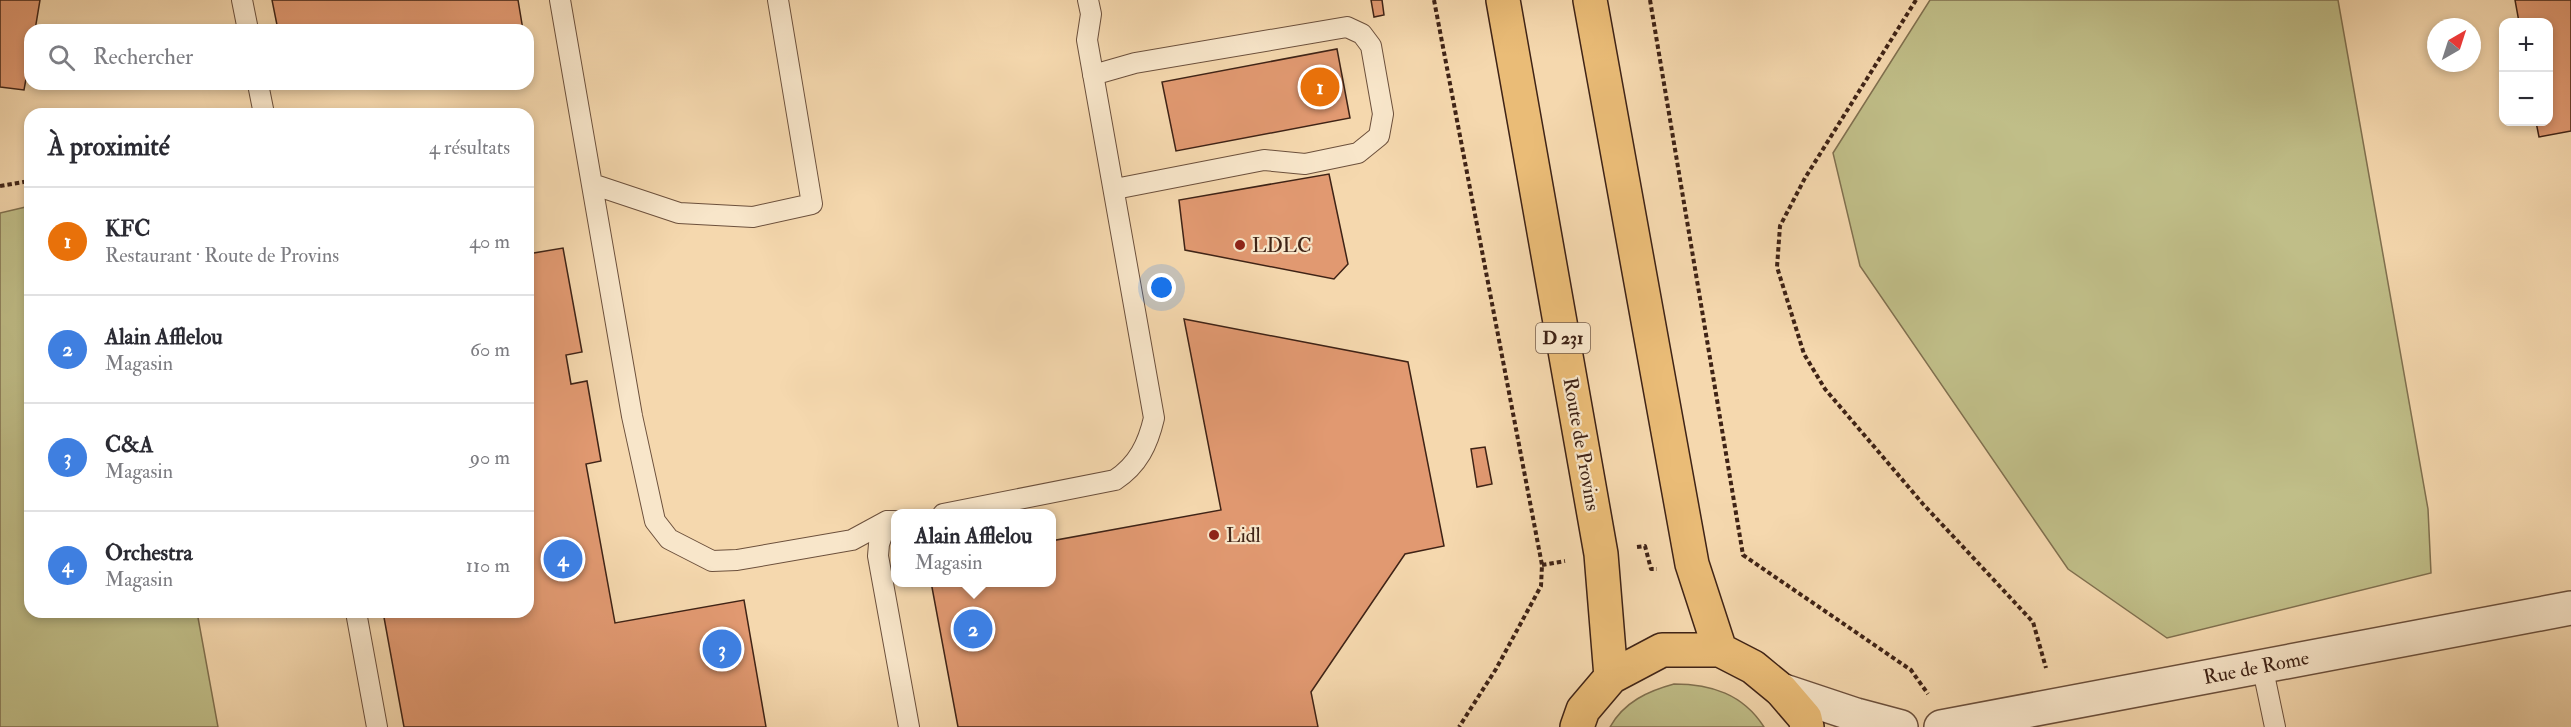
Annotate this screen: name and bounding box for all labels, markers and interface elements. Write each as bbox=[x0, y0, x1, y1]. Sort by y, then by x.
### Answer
north arrow bbox=[2427, 18, 2481, 72]
map controls bbox=[2499, 18, 2553, 126]
button: + bbox=[2499, 18, 2553, 72]
search box bbox=[24, 24, 534, 90]
icon: search bbox=[45, 41, 78, 74]
text: Rechercher bbox=[93, 43, 193, 71]
pin: 1 bbox=[1300, 64, 1340, 110]
button: − bbox=[2499, 72, 2553, 126]
text: À proximité bbox=[48, 131, 170, 163]
text: 4 résultats bbox=[429, 135, 510, 160]
text: KFC bbox=[105, 215, 150, 243]
text: 1 bbox=[64, 229, 71, 254]
text: 40 m bbox=[469, 229, 510, 254]
place label: LDLC bbox=[1252, 233, 1312, 258]
marker: LDLC bbox=[1233, 238, 1247, 252]
text: Restaurant · Route de Provins bbox=[105, 243, 339, 268]
your location bbox=[1147, 273, 1176, 302]
text: Alain Afflelou bbox=[105, 323, 223, 351]
road number: D 231 bbox=[1536, 323, 1590, 353]
text: 2 bbox=[62, 337, 73, 362]
text: 60 m bbox=[470, 337, 510, 362]
text: Magasin bbox=[105, 351, 173, 376]
street label: Route de Provins bbox=[1557, 375, 1606, 513]
text: C&A bbox=[105, 431, 154, 459]
text: 3 bbox=[64, 445, 71, 470]
text: 90 m bbox=[470, 445, 510, 470]
text: Magasin bbox=[105, 459, 173, 484]
popup bbox=[891, 509, 1056, 587]
text: Alain Afflelou bbox=[915, 522, 1032, 550]
place label: Lidl bbox=[1226, 523, 1261, 548]
marker: Lidl bbox=[1207, 528, 1221, 542]
pin: 4 bbox=[544, 536, 582, 582]
text: Orchestra bbox=[105, 539, 193, 567]
text: Magasin bbox=[915, 550, 983, 575]
text: 4 bbox=[62, 553, 73, 578]
text: 110 m bbox=[466, 553, 510, 578]
text: Magasin bbox=[105, 567, 173, 592]
pin: 2 bbox=[954, 606, 992, 652]
pin: 3 bbox=[702, 626, 742, 672]
street label: Rue de Rome bbox=[2201, 645, 2311, 690]

